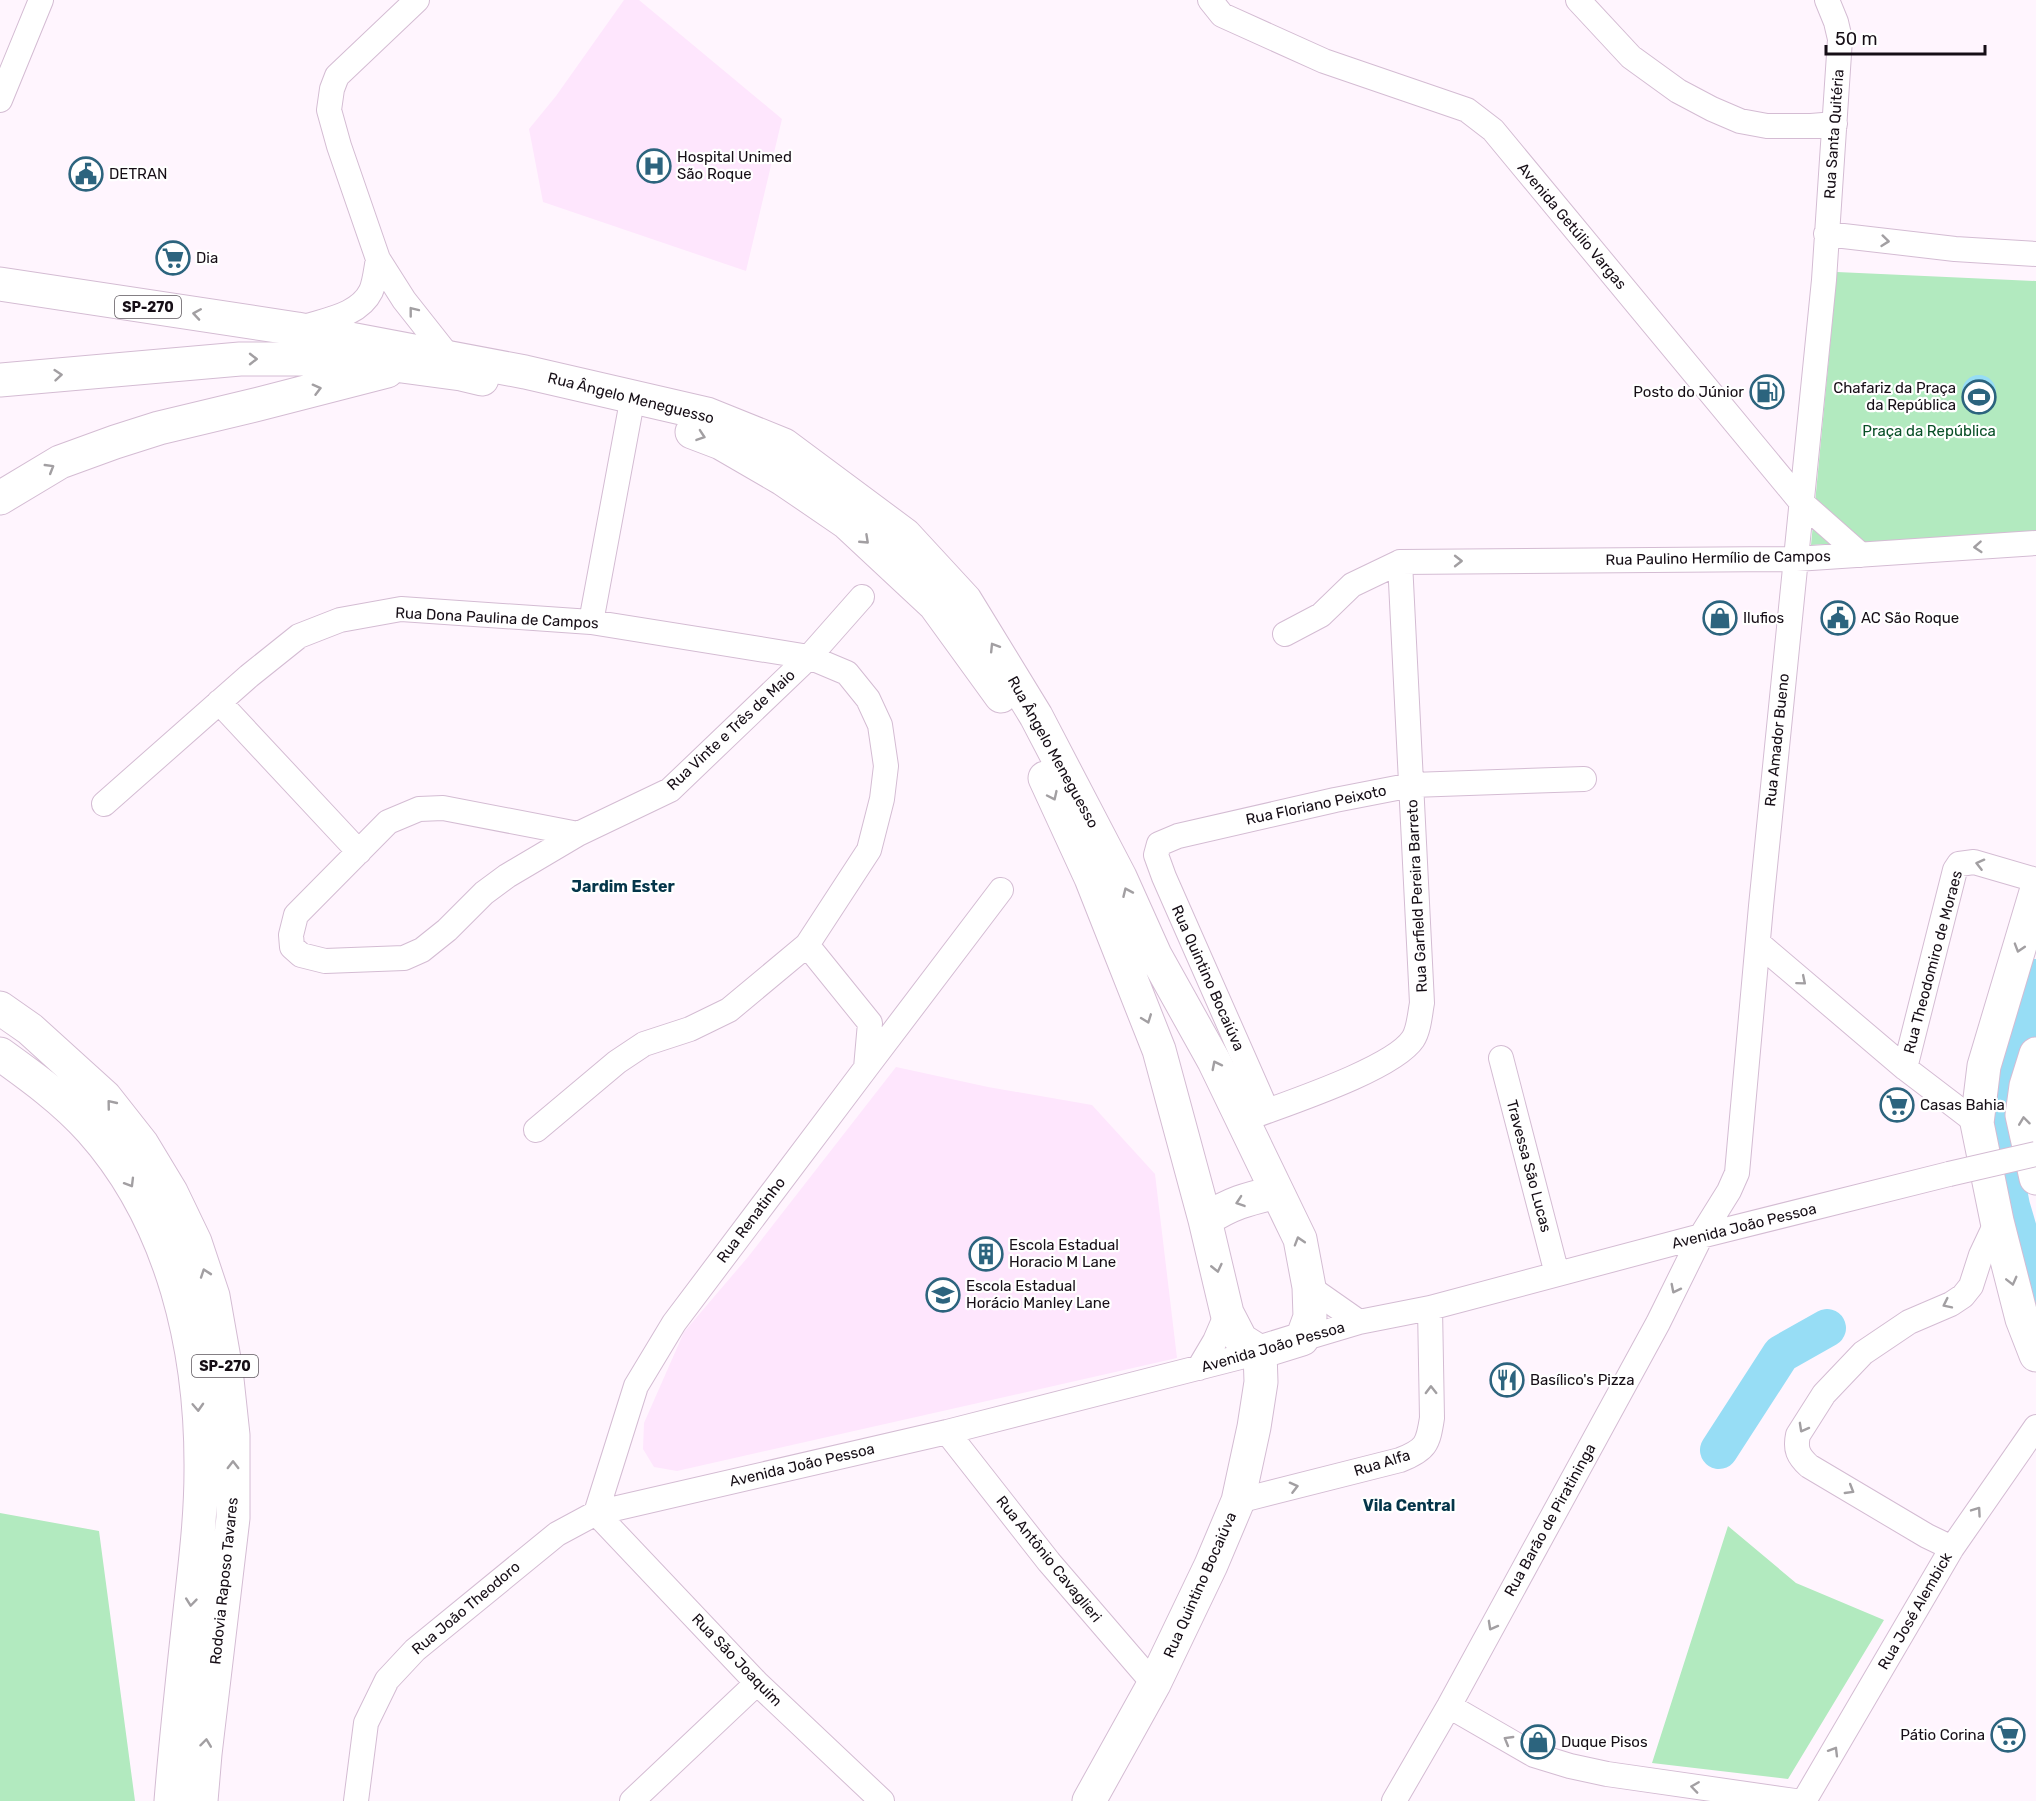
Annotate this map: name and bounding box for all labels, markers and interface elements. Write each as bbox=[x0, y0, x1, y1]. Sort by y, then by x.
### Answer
scale bar bbox=[1826, 18, 1985, 56]
text: 50 m bbox=[1835, 28, 1878, 50]
street label: Rua Santa Quitéria bbox=[1820, 69, 1848, 199]
hospital icon: Hospital Unimed São Roque bbox=[636, 148, 672, 184]
place label: Hospital Unimed São Roque bbox=[677, 148, 792, 183]
public building icon: DETRAN bbox=[68, 156, 104, 192]
street label: Avenida Getúlio Vargas bbox=[1514, 159, 1631, 293]
place label: DETRAN bbox=[109, 165, 167, 183]
one-way arrow bbox=[1880, 234, 1889, 247]
supermarket icon: Dia bbox=[155, 240, 191, 276]
place label: Dia bbox=[196, 249, 218, 267]
road number: SP-270 bbox=[115, 296, 181, 318]
one-way arrow bbox=[409, 307, 420, 318]
one-way arrow bbox=[193, 308, 202, 320]
one-way arrow bbox=[248, 353, 257, 365]
one-way arrow bbox=[54, 369, 63, 382]
street label: Rua Ângelo Meneguesso bbox=[546, 369, 716, 427]
fuel station icon: Posto do Júnior bbox=[1749, 374, 1785, 410]
place label: Chafariz da Praça da República bbox=[1833, 379, 1956, 414]
sports icon: Chafariz da Praça da República bbox=[1961, 379, 1997, 415]
place label: Posto do Júnior bbox=[1633, 383, 1744, 401]
one-way arrow bbox=[312, 384, 322, 397]
park label: Praça da República bbox=[1862, 422, 1996, 440]
one-way arrow bbox=[696, 428, 706, 441]
one-way arrow bbox=[44, 463, 54, 475]
one-way arrow bbox=[859, 533, 869, 544]
one-way arrow bbox=[1973, 540, 1982, 553]
street label: Rua Paulino Hermílio de Campos bbox=[1605, 547, 1831, 569]
one-way arrow bbox=[1454, 555, 1463, 567]
shop icon: Ilufios bbox=[1702, 600, 1738, 636]
public building icon: AC São Roque bbox=[1820, 600, 1856, 636]
street label: Rua Dona Paulina de Campos bbox=[395, 604, 600, 632]
place label: Ilufios bbox=[1743, 609, 1785, 627]
place label: AC São Roque bbox=[1861, 609, 1959, 627]
one-way arrow bbox=[989, 643, 1001, 653]
street label: Rua Vinte e Três de Maio bbox=[663, 666, 799, 794]
street label: Rua Ângelo Meneguesso bbox=[1004, 673, 1102, 831]
street label: Rua Amador Bueno bbox=[1761, 673, 1793, 807]
street label: Rua Floriano Peixoto bbox=[1244, 781, 1388, 829]
one-way arrow bbox=[1046, 790, 1058, 801]
street label: Rua Garfield Pereira Barreto bbox=[1403, 799, 1431, 993]
one-way arrow bbox=[1975, 859, 1985, 872]
street label: Rua Theodomiro de Moraes bbox=[1900, 868, 1966, 1055]
district label: Jardim Ester bbox=[571, 877, 675, 896]
one-way arrow bbox=[1122, 888, 1134, 899]
street label: Rua Quintino Bocaiúva bbox=[1168, 902, 1248, 1054]
one-way arrow bbox=[2014, 942, 2026, 953]
one-way arrow bbox=[1795, 974, 1806, 985]
one-way arrow bbox=[1140, 1013, 1152, 1024]
one-way arrow bbox=[1212, 1061, 1223, 1072]
supermarket icon: Casas Bahia bbox=[1879, 1087, 1915, 1123]
place label: Casas Bahia bbox=[1920, 1096, 2005, 1114]
street label: Travessa São Lucas bbox=[1503, 1098, 1555, 1234]
one-way arrow bbox=[107, 1100, 118, 1111]
one-way arrow bbox=[2018, 1116, 2031, 1126]
street label: Rua Renatinho bbox=[713, 1174, 789, 1266]
one-way arrow bbox=[123, 1177, 135, 1187]
one-way arrow bbox=[1235, 1194, 1245, 1207]
street label: Avenida João Pessoa bbox=[1670, 1199, 1818, 1253]
building icon: Escola Estadual Horacio M Lane bbox=[968, 1236, 1004, 1272]
place label: Escola Estadual Horacio M Lane bbox=[1009, 1236, 1119, 1271]
one-way arrow bbox=[1294, 1237, 1306, 1247]
one-way arrow bbox=[1209, 1262, 1222, 1272]
one-way arrow bbox=[200, 1268, 213, 1279]
one-way arrow bbox=[2005, 1276, 2018, 1286]
school or university icon: Escola Estadual Horácio Manley Lane bbox=[925, 1277, 961, 1313]
place label: Escola Estadual Horácio Manley Lane bbox=[966, 1277, 1110, 1312]
one-way arrow bbox=[1671, 1282, 1682, 1293]
one-way arrow bbox=[1943, 1297, 1954, 1309]
street label: Avenida João Pessoa bbox=[1199, 1318, 1347, 1376]
road number: SP-270 bbox=[192, 1355, 258, 1377]
restaurant icon: Basílico's Pizza bbox=[1489, 1362, 1525, 1398]
place label: Basílico's Pizza bbox=[1530, 1371, 1634, 1389]
one-way arrow bbox=[1425, 1386, 1437, 1395]
one-way arrow bbox=[191, 1403, 204, 1412]
one-way arrow bbox=[1799, 1422, 1810, 1432]
street label: Avenida João Pessoa bbox=[728, 1440, 876, 1490]
street label: Rua Barão de Piratininga bbox=[1500, 1440, 1600, 1600]
street label: Rua Alfa bbox=[1352, 1446, 1412, 1480]
one-way arrow bbox=[227, 1461, 239, 1470]
one-way arrow bbox=[1289, 1481, 1299, 1494]
one-way arrow bbox=[1844, 1483, 1854, 1495]
street label: Rua Antônio Cavaglieri bbox=[993, 1492, 1105, 1626]
street label: Rodovia Raposo Tavares bbox=[206, 1496, 242, 1665]
district label: Vila Central bbox=[1363, 1496, 1455, 1515]
one-way arrow bbox=[1970, 1507, 1981, 1518]
street label: Rua Quintino Bocaiúva bbox=[1160, 1509, 1240, 1661]
street label: Rua José Alembick bbox=[1874, 1549, 1956, 1673]
street label: Rua João Theodoro bbox=[408, 1558, 524, 1658]
one-way arrow bbox=[185, 1597, 198, 1606]
street label: Rua São Joaquim bbox=[688, 1610, 786, 1710]
one-way arrow bbox=[1488, 1620, 1499, 1631]
supermarket icon: Pátio Corina bbox=[1990, 1717, 2026, 1753]
shop icon: Duque Pisos bbox=[1520, 1724, 1556, 1760]
place label: Pátio Corina bbox=[1900, 1726, 1985, 1744]
place label: Duque Pisos bbox=[1561, 1733, 1648, 1751]
one-way arrow bbox=[1503, 1736, 1514, 1747]
one-way arrow bbox=[200, 1738, 212, 1747]
one-way arrow bbox=[1827, 1747, 1838, 1757]
one-way arrow bbox=[1690, 1781, 1700, 1793]

